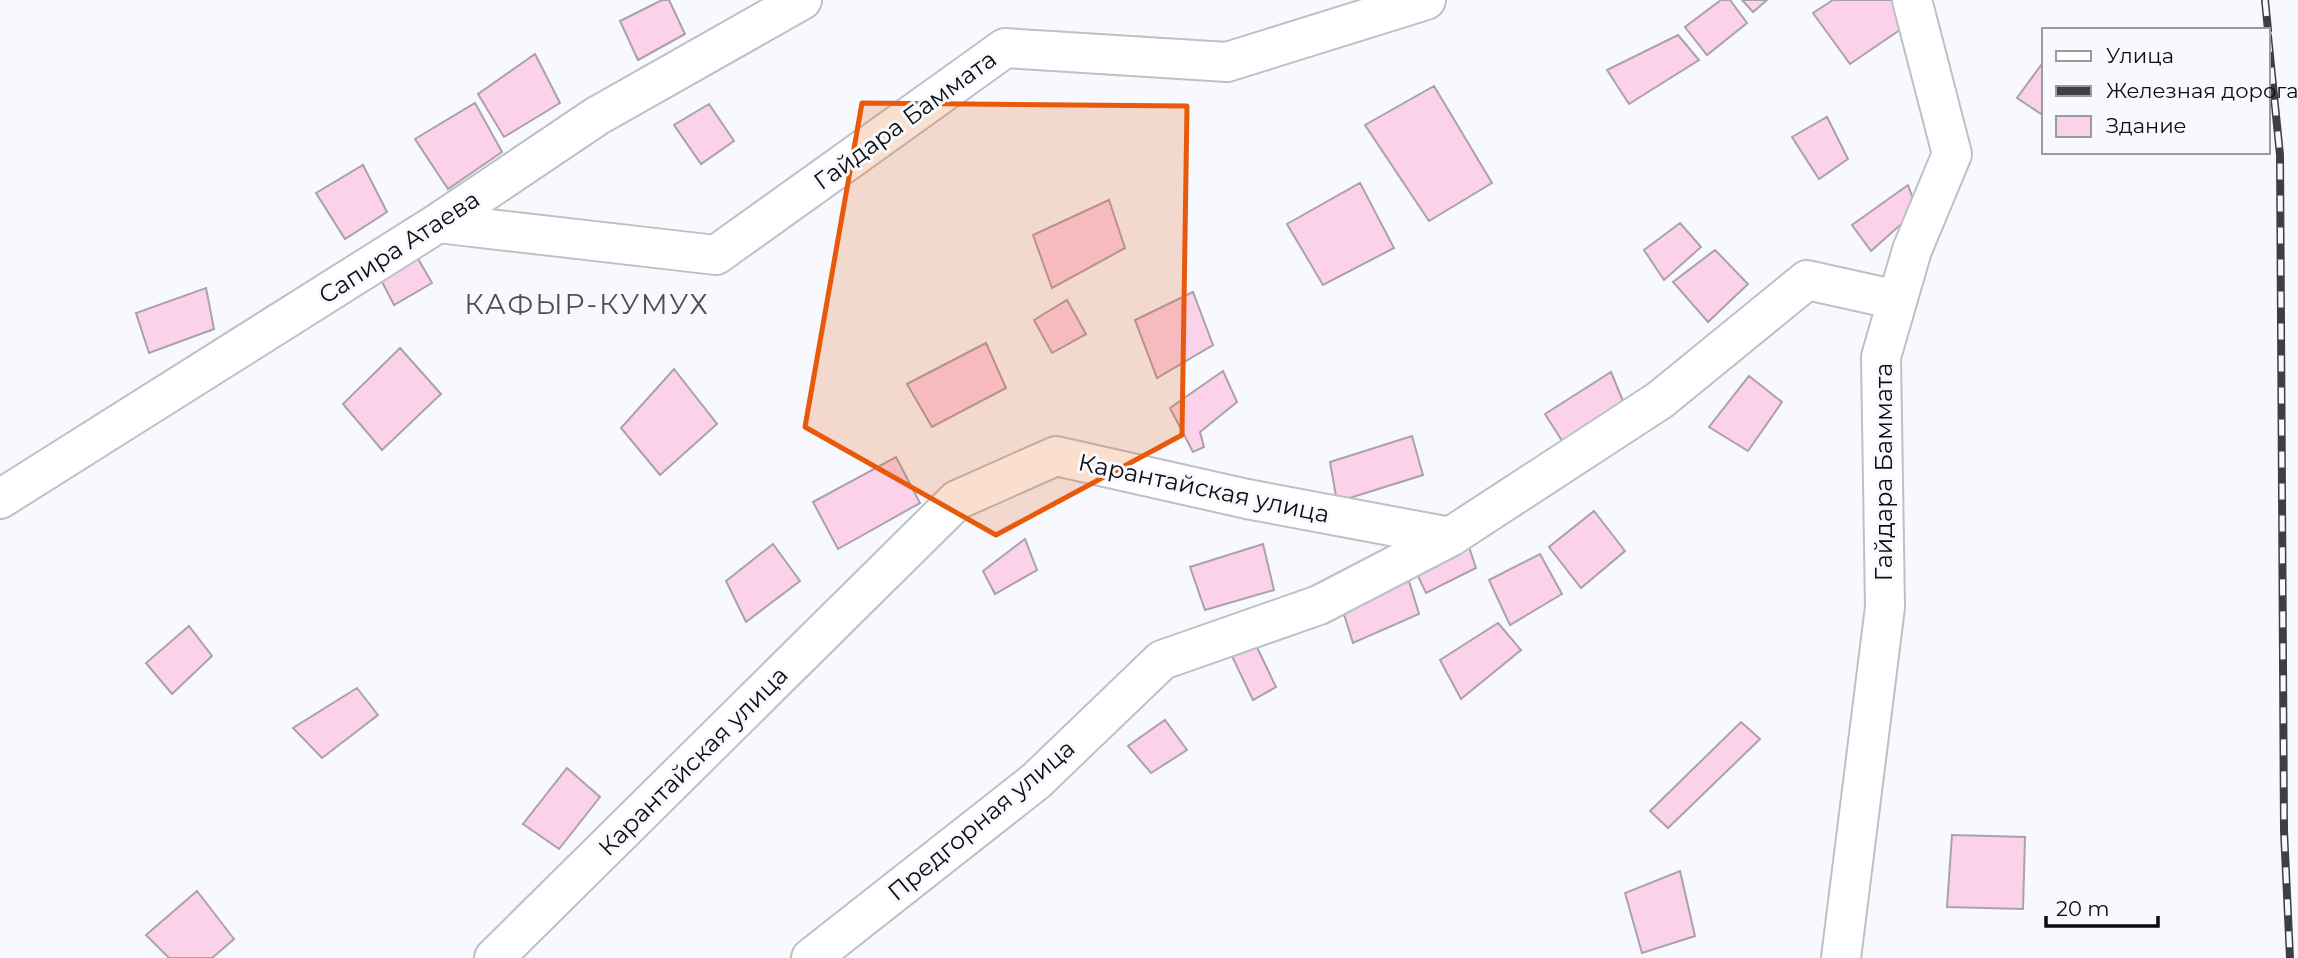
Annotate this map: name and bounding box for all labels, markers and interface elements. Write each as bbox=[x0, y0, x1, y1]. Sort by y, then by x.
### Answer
legend bbox=[2042, 28, 2270, 154]
text: Улица bbox=[2106, 43, 2174, 68]
street label: Гайдара Баммата bbox=[808, 44, 1002, 196]
text: Железная дорога bbox=[2106, 78, 2298, 103]
text: Здание bbox=[2106, 113, 2187, 138]
street label: Сапира Атаева bbox=[313, 184, 485, 310]
district label: КАФЫР-КУМУХ bbox=[464, 287, 710, 321]
street label: Гайдара Баммата bbox=[1869, 363, 1898, 581]
street label: Карантайская улица bbox=[1076, 447, 1332, 529]
street label: Карантайская улица bbox=[592, 660, 794, 862]
street label: Предгорная улица bbox=[882, 733, 1080, 907]
scale bar bbox=[2046, 884, 2158, 928]
text: 20 m bbox=[2056, 896, 2110, 921]

